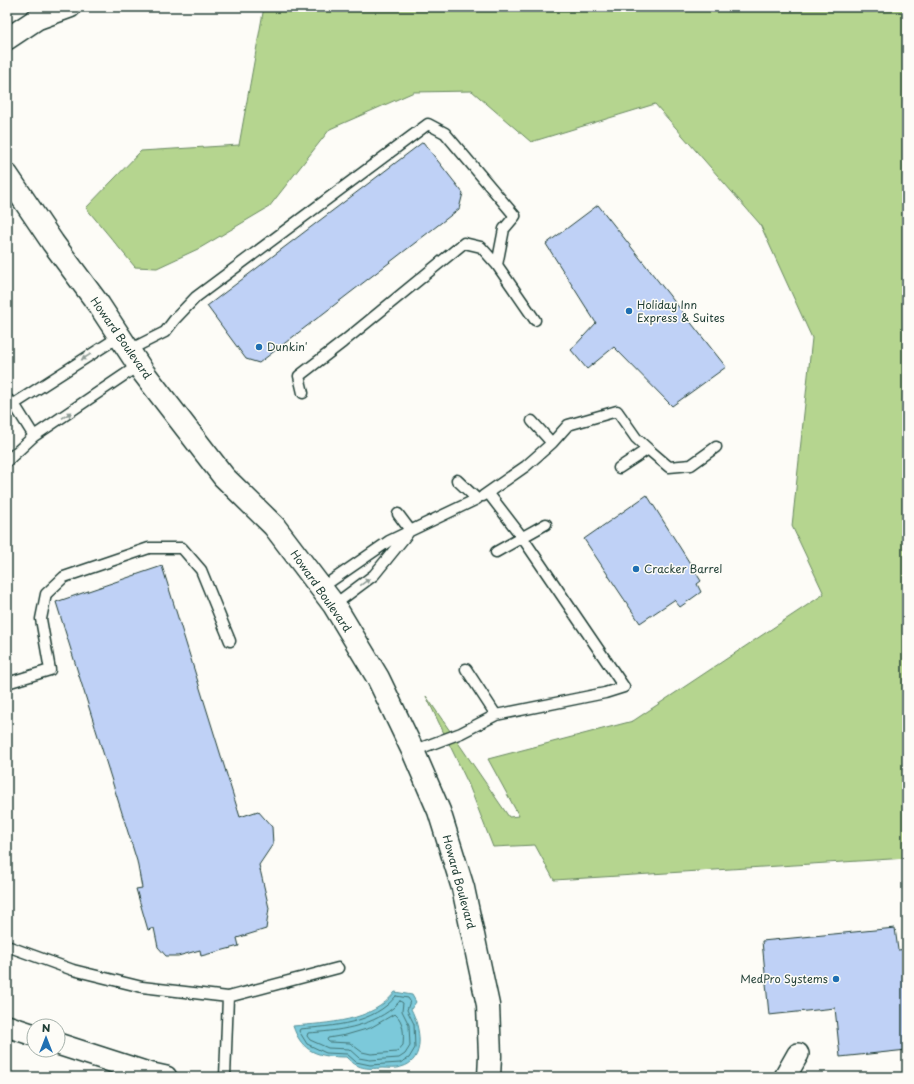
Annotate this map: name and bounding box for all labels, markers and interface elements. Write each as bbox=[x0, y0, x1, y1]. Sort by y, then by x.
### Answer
street label: Howard Boulevard bbox=[87, 293, 156, 382]
place label: Holiday Inn Express & Suites bbox=[637, 296, 725, 326]
marker: Holiday Inn Express & Suites bbox=[624, 306, 634, 316]
place label: Dunkin' bbox=[267, 338, 308, 355]
marker: Dunkin' bbox=[254, 342, 264, 352]
one-way arrow bbox=[81, 353, 91, 361]
one-way arrow bbox=[61, 411, 73, 418]
street label: Howard Boulevard bbox=[287, 546, 356, 635]
place label: Cracker Barrel bbox=[644, 560, 722, 577]
marker: Cracker Barrel bbox=[631, 564, 641, 574]
one-way arrow bbox=[360, 578, 370, 586]
street label: Howard Boulevard bbox=[439, 833, 480, 931]
place label: MedPro Systems bbox=[740, 970, 828, 987]
marker: MedPro Systems bbox=[831, 974, 841, 984]
north arrow bbox=[26, 1018, 66, 1058]
text: N bbox=[42, 1019, 51, 1036]

